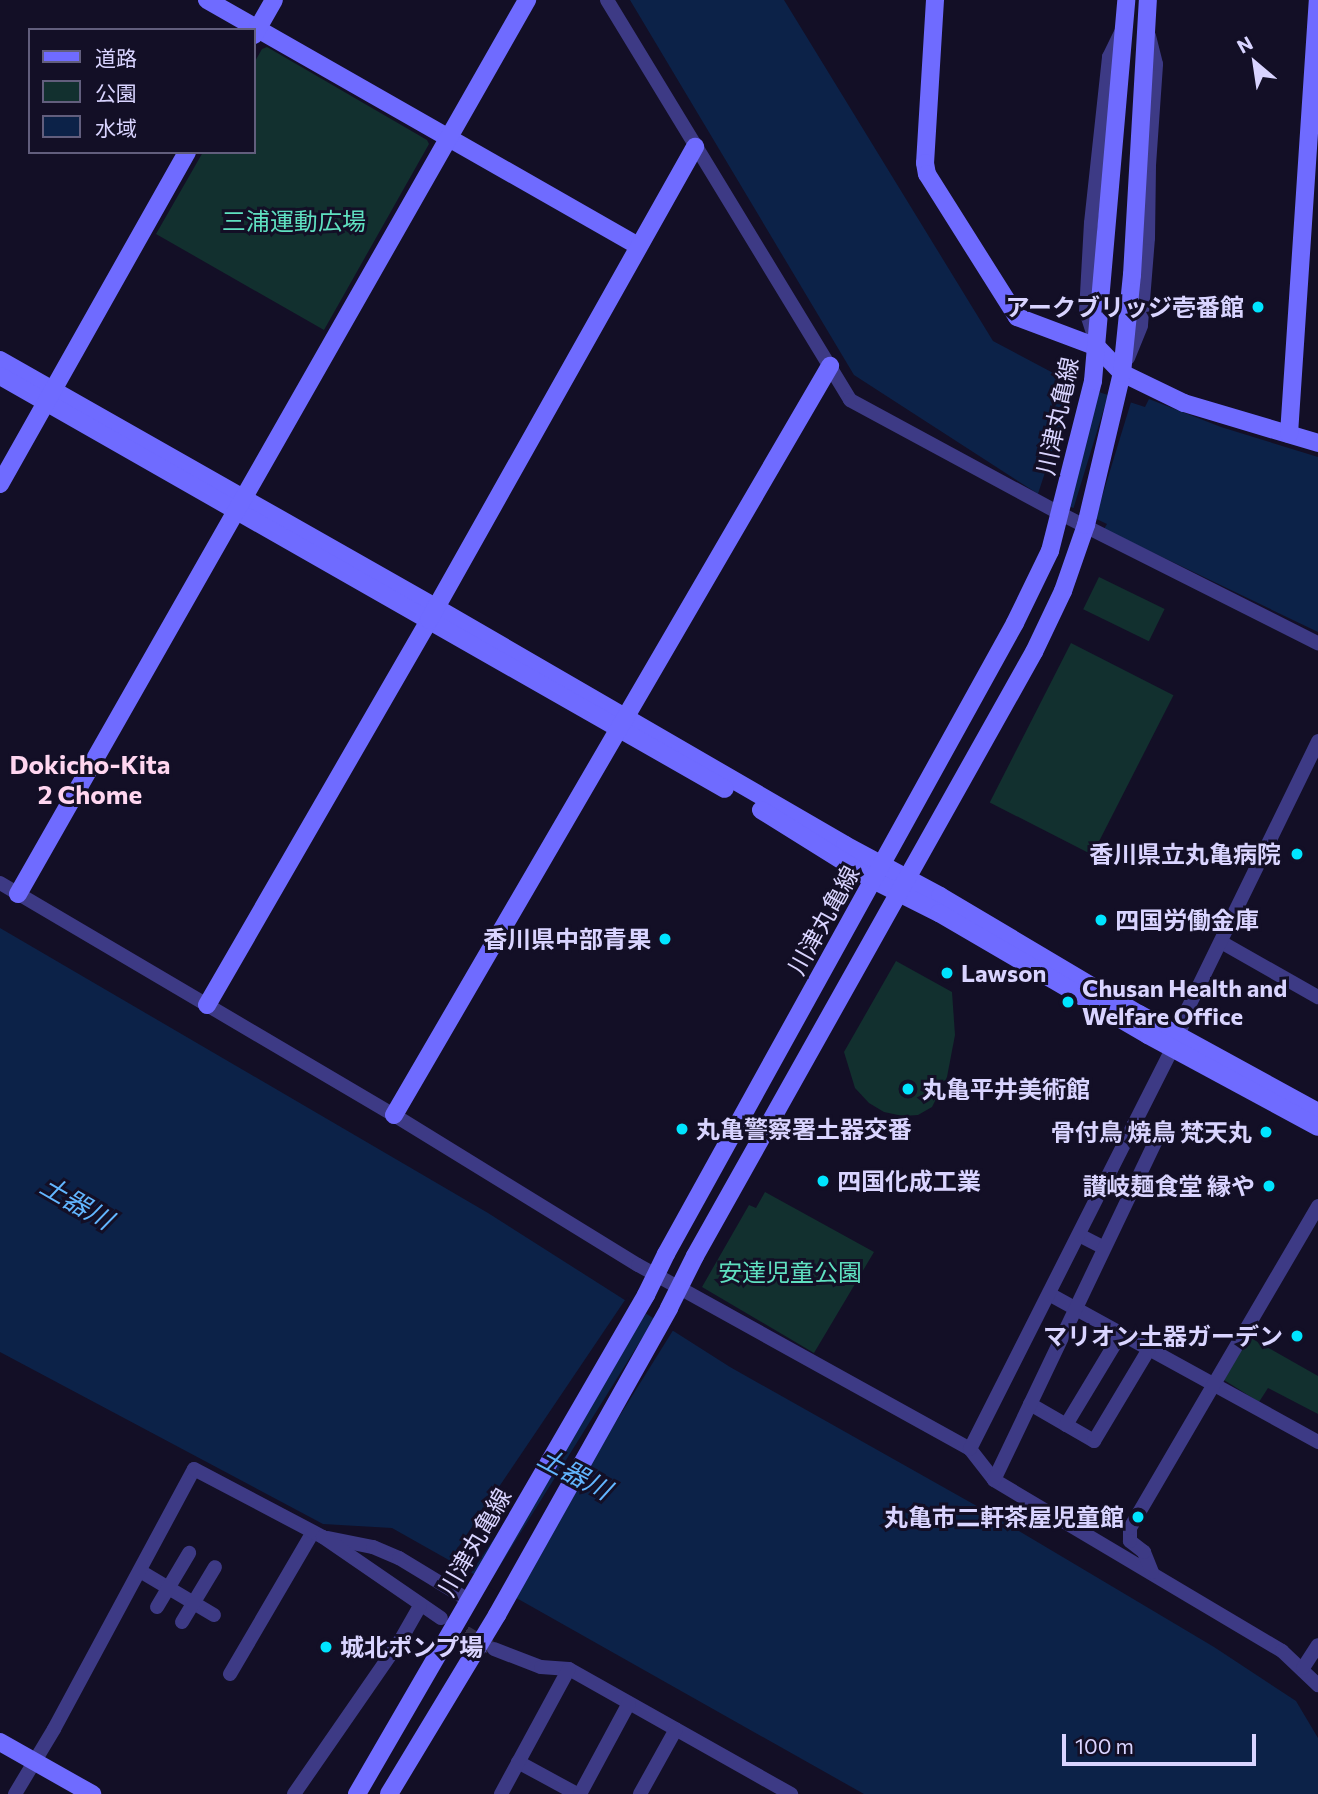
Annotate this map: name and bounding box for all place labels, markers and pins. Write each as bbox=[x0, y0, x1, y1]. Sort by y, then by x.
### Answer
place label: アークブリッジ壱番館 bbox=[1005, 293, 1244, 321]
marker: アークブリッジ壱番館 bbox=[1250, 299, 1266, 315]
place label: 香川県立丸亀病院 bbox=[1089, 840, 1281, 868]
marker: 香川県立丸亀病院 bbox=[1287, 844, 1307, 864]
place label: 四国労働金庫 bbox=[1115, 906, 1259, 934]
marker: 四国労働金庫 bbox=[1093, 912, 1109, 928]
place label: 香川県中部青果 bbox=[483, 925, 651, 953]
marker: 香川県中部青果 bbox=[657, 931, 673, 947]
place label: Lawson bbox=[961, 959, 1046, 987]
marker: Lawson bbox=[939, 965, 955, 981]
place label: Chusan Health and Welfare Office bbox=[1082, 974, 1287, 1030]
marker: Chusan Health and Welfare Office bbox=[1060, 994, 1076, 1010]
place label: 丸亀平井美術館 bbox=[922, 1075, 1090, 1103]
marker: 丸亀平井美術館 bbox=[900, 1081, 916, 1097]
place label: 丸亀警察署土器交番 bbox=[696, 1115, 912, 1143]
place label: 骨付鳥 焼鳥 梵天丸 bbox=[1051, 1118, 1252, 1146]
marker: 丸亀警察署土器交番 bbox=[674, 1121, 690, 1137]
marker: 骨付鳥 焼鳥 梵天丸 bbox=[1258, 1124, 1274, 1140]
place label: 四国化成工業 bbox=[837, 1167, 981, 1195]
place label: 讃岐麺食堂 縁や bbox=[1082, 1172, 1255, 1200]
marker: 四国化成工業 bbox=[815, 1173, 831, 1189]
marker: 讃岐麺食堂 縁や bbox=[1261, 1178, 1277, 1194]
place label: マリオン土器ガーデン bbox=[1043, 1322, 1283, 1350]
marker: マリオン土器ガーデン bbox=[1289, 1328, 1305, 1344]
place label: 丸亀市二軒茶屋児童館 bbox=[884, 1503, 1124, 1531]
marker: 丸亀市二軒茶屋児童館 bbox=[1130, 1509, 1146, 1525]
place label: 城北ポンプ場 bbox=[340, 1633, 484, 1661]
marker: 城北ポンプ場 bbox=[318, 1639, 334, 1655]

